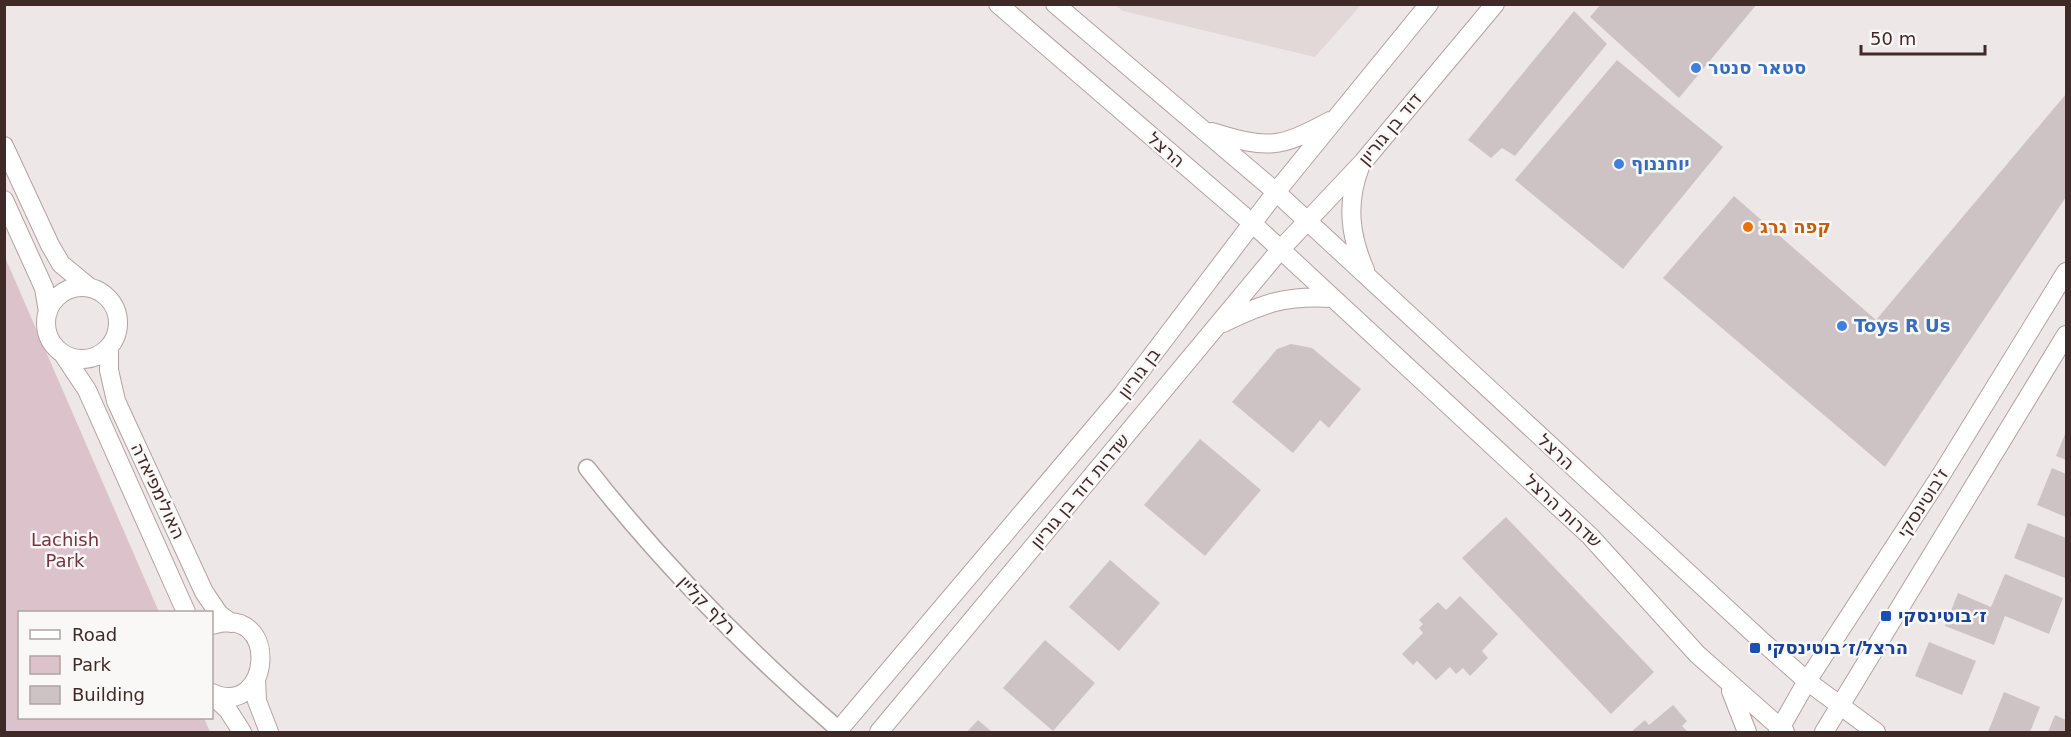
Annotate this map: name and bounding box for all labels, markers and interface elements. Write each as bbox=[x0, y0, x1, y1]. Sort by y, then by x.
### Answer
scale bar bbox=[1861, 18, 1986, 56]
text: 50 m bbox=[1870, 28, 1916, 49]
place label: סטאר סנטר bbox=[1708, 57, 1806, 78]
marker: סטאר סנטר bbox=[1689, 61, 1703, 75]
street label: דוד בן גוריון bbox=[1353, 88, 1426, 169]
street label: הרצל bbox=[1143, 128, 1189, 172]
place label: יוחננוף bbox=[1631, 153, 1689, 174]
marker: יוחננוף bbox=[1612, 157, 1626, 171]
place label: קפה גרג bbox=[1760, 216, 1831, 237]
marker: קפה גרג bbox=[1741, 220, 1755, 234]
place label: Toys R Us bbox=[1854, 315, 1950, 336]
marker: Toys R Us bbox=[1835, 319, 1849, 333]
street label: בן גוריון bbox=[1113, 343, 1164, 402]
street label: שדרות דוד בן גוריון bbox=[1026, 429, 1134, 552]
street label: הרצל bbox=[1534, 429, 1579, 474]
street label: האולימפיאדה bbox=[127, 439, 190, 542]
street label: ז'בוטינסקי bbox=[1893, 464, 1953, 541]
street label: שדרות הרצל bbox=[1520, 470, 1606, 552]
park label: Lachish Park bbox=[31, 529, 99, 571]
street label: רלף קליין bbox=[674, 571, 740, 638]
place label: ז׳בוטינסקי bbox=[1898, 605, 1987, 626]
marker: ז׳בוטינסקי bbox=[1879, 609, 1893, 623]
legend bbox=[18, 611, 213, 719]
text: Road bbox=[72, 624, 117, 645]
place label: הרצל/ז׳בוטינסקי bbox=[1767, 637, 1908, 658]
marker: הרצל/ז׳בוטינסקי bbox=[1748, 641, 1762, 655]
text: Park bbox=[72, 654, 111, 675]
text: Building bbox=[72, 684, 145, 705]

